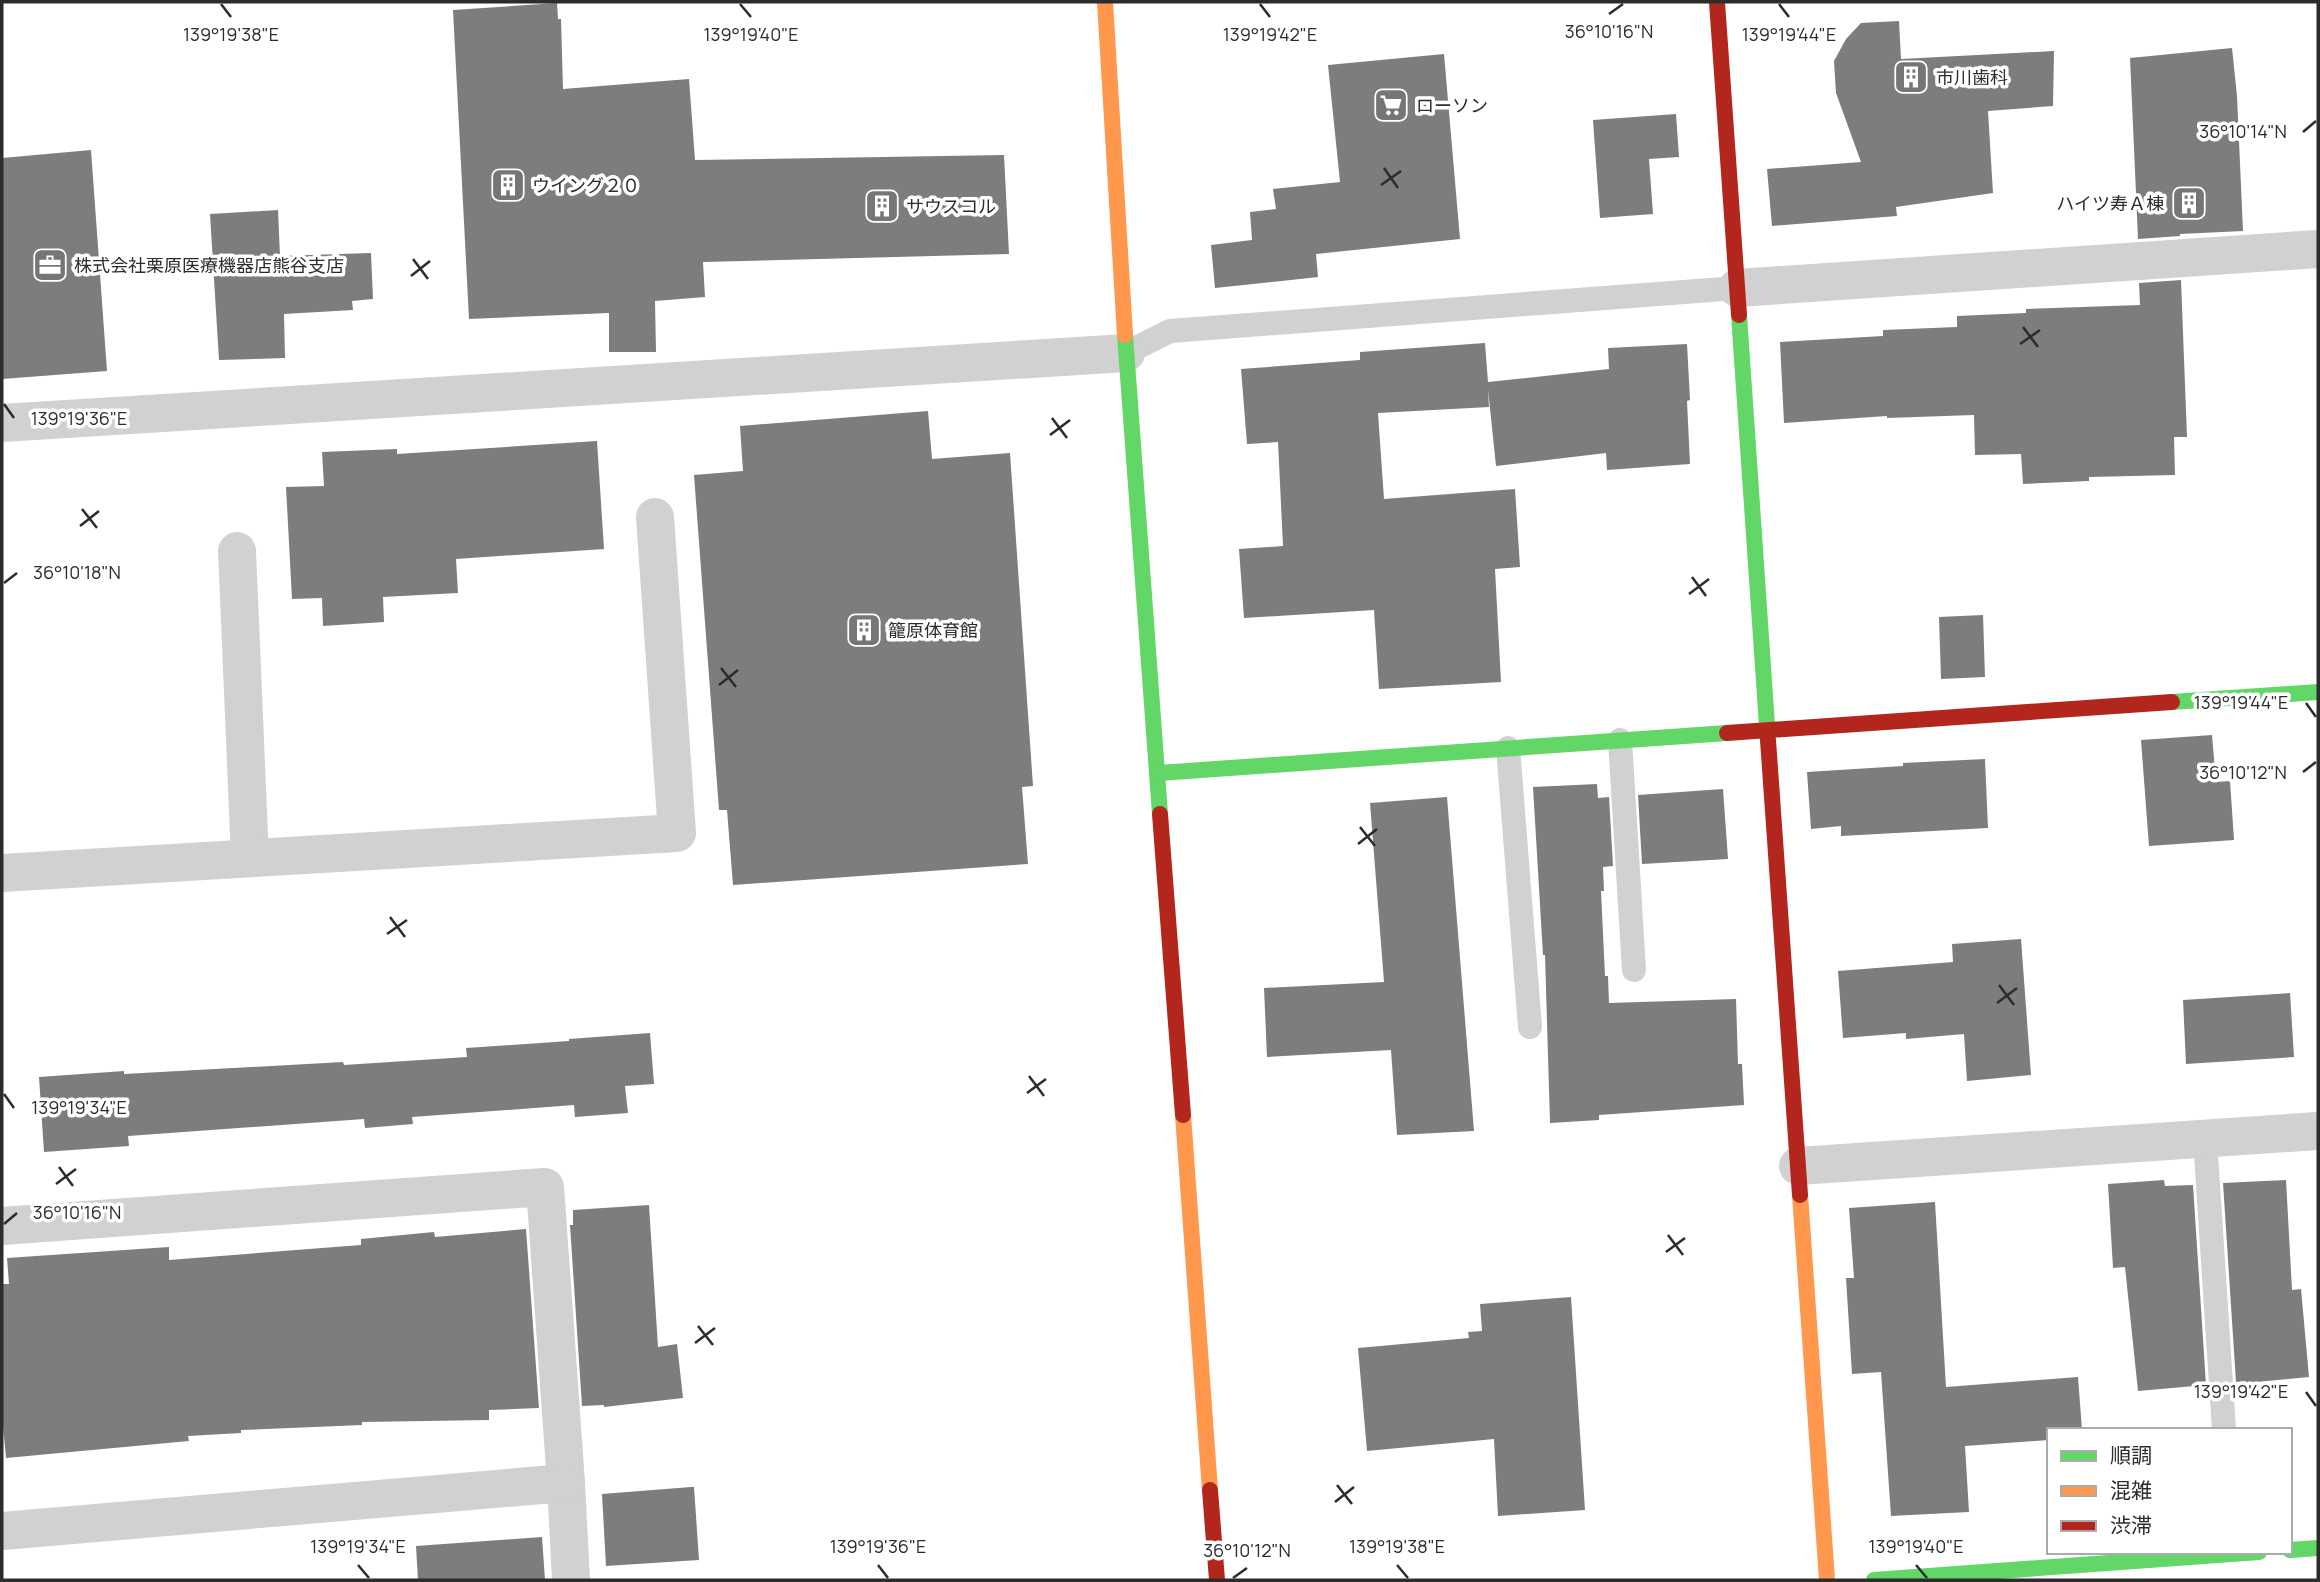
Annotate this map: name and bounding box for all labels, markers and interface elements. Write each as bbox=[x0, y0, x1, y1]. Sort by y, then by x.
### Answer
text: 36°10'16"N bbox=[1565, 19, 1653, 43]
text: 139°19'38"E bbox=[183, 22, 279, 46]
text: 139°19'40"E bbox=[703, 22, 799, 46]
text: 139°19'42"E bbox=[1223, 22, 1317, 46]
text: 139°19'44"E bbox=[1742, 22, 1836, 46]
building icon: 市川歯科 bbox=[1892, 58, 1930, 96]
place label: 市川歯科 bbox=[1936, 65, 2008, 89]
supermarket icon: ローソン bbox=[1372, 86, 1410, 124]
place label: ローソン bbox=[1416, 93, 1488, 117]
text: 36°10'14"N bbox=[2199, 119, 2287, 143]
building icon: ウイング２０ bbox=[489, 166, 527, 204]
place label: ウイング２０ bbox=[532, 173, 640, 197]
building icon: ハイツ寿Ａ棟 bbox=[2170, 184, 2208, 222]
building icon: サウスコル bbox=[863, 187, 901, 225]
place label: ハイツ寿Ａ棟 bbox=[2056, 191, 2164, 215]
place label: サウスコル bbox=[906, 194, 996, 218]
office icon: 株式会社栗原医療機器店熊谷支店 bbox=[31, 246, 69, 284]
place label: 株式会社栗原医療機器店熊谷支店 bbox=[74, 253, 344, 277]
text: 139°19'36"E bbox=[31, 406, 127, 430]
text: 36°10'18"N bbox=[33, 560, 121, 584]
building icon: 籠原体育館 bbox=[845, 611, 883, 649]
place label: 籠原体育館 bbox=[888, 618, 978, 642]
text: 139°19'44"E bbox=[2194, 690, 2288, 714]
text: 36°10'12"N bbox=[2199, 760, 2287, 784]
text: 139°19'34"E bbox=[31, 1095, 127, 1119]
text: 36°10'16"N bbox=[33, 1200, 121, 1224]
text: 139°19'42"E bbox=[2194, 1379, 2288, 1403]
legend bbox=[2047, 1428, 2292, 1554]
text: 順調 bbox=[2110, 1441, 2152, 1469]
text: 混雑 bbox=[2110, 1476, 2152, 1504]
text: 渋滞 bbox=[2110, 1511, 2152, 1539]
text: 139°19'34"E bbox=[310, 1534, 406, 1558]
text: 139°19'36"E bbox=[830, 1534, 926, 1558]
text: 139°19'38"E bbox=[1349, 1534, 1445, 1558]
text: 139°19'40"E bbox=[1868, 1534, 1964, 1558]
text: 36°10'12"N bbox=[1203, 1538, 1291, 1562]

